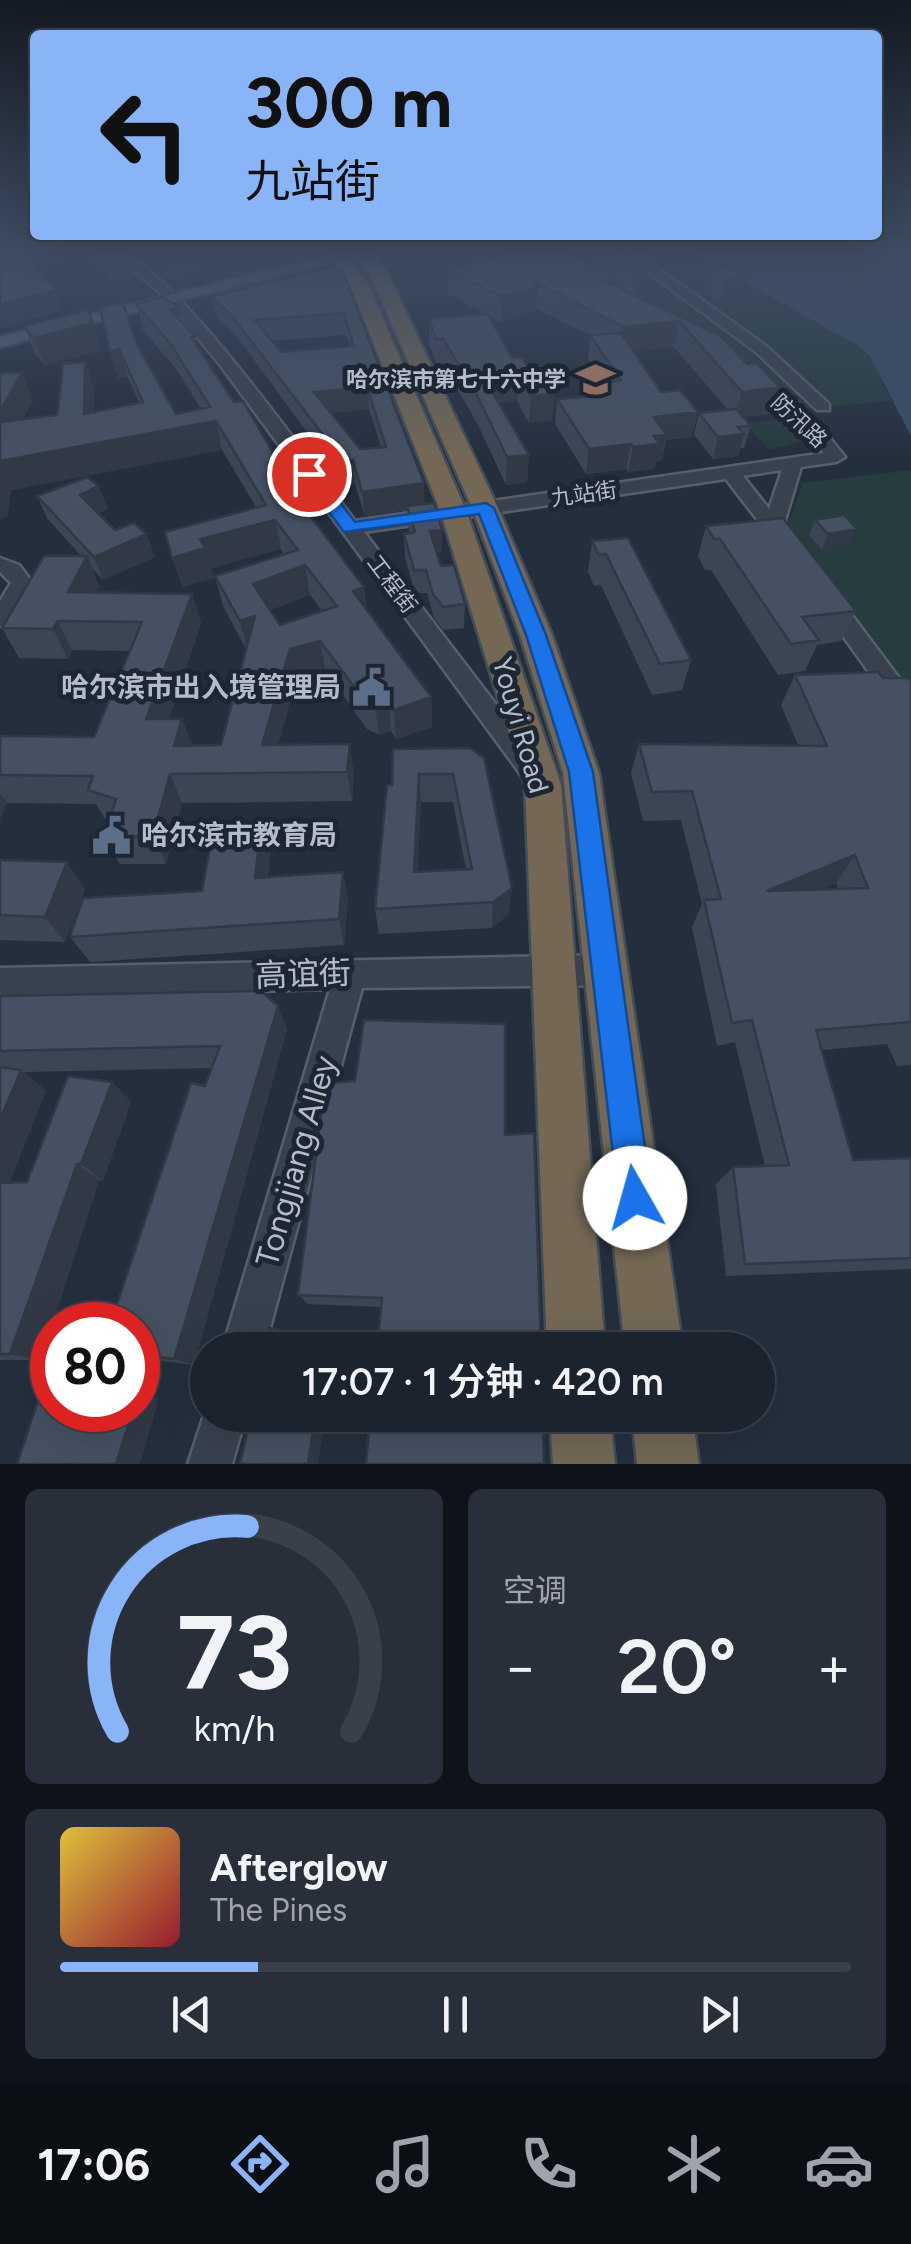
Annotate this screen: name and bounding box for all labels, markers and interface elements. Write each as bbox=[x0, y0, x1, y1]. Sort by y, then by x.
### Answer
text: 300 m bbox=[245, 60, 452, 145]
icon: left bbox=[80, 70, 210, 200]
text: 九站街 bbox=[245, 154, 380, 208]
school or university icon: 哈尔滨市第七十六中学 bbox=[575, 358, 617, 400]
place label: 哈尔滨市第七十六中学 bbox=[346, 366, 566, 393]
street label: 防汛路 bbox=[766, 389, 832, 453]
pin bbox=[267, 432, 352, 517]
icon: arrive bbox=[282, 447, 337, 502]
street label: 九站街 bbox=[549, 476, 619, 512]
street label: 工程街 bbox=[361, 550, 423, 618]
street label: Youyi Road bbox=[485, 653, 557, 797]
public building icon: 哈尔滨市出入境管理局 bbox=[350, 666, 392, 708]
place label: 哈尔滨市出入境管理局 bbox=[61, 670, 341, 704]
public building icon: 哈尔滨市教育局 bbox=[90, 814, 132, 856]
place label: 哈尔滨市教育局 bbox=[141, 818, 337, 852]
street label: 高谊街 bbox=[254, 953, 352, 995]
street label: Tongjiang Alley bbox=[248, 1051, 344, 1271]
position arrow bbox=[583, 1146, 687, 1250]
speed limit sign: 80 bbox=[30, 1302, 160, 1432]
text: 17:07 · 1 分钟 · 420 m bbox=[301, 1359, 664, 1405]
text: 空调 bbox=[503, 1572, 567, 1610]
text: 73 bbox=[176, 1590, 292, 1715]
text: 20° bbox=[617, 1622, 737, 1712]
text: − bbox=[503, 1634, 537, 1700]
text: + bbox=[817, 1634, 851, 1700]
text: km/h bbox=[193, 1707, 275, 1750]
text: Afterglow bbox=[210, 1845, 388, 1891]
text: The Pines bbox=[210, 1891, 347, 1929]
icon: previous bbox=[164, 1987, 219, 2042]
icon: pause bbox=[428, 1987, 483, 2042]
icon: next bbox=[692, 1987, 747, 2042]
icon: directions bbox=[225, 2129, 295, 2199]
icon: music bbox=[370, 2129, 440, 2199]
icon: phone bbox=[514, 2129, 584, 2199]
icon: climate bbox=[659, 2129, 729, 2199]
icon: car bbox=[804, 2129, 874, 2199]
text: 17:06 bbox=[37, 2137, 150, 2191]

